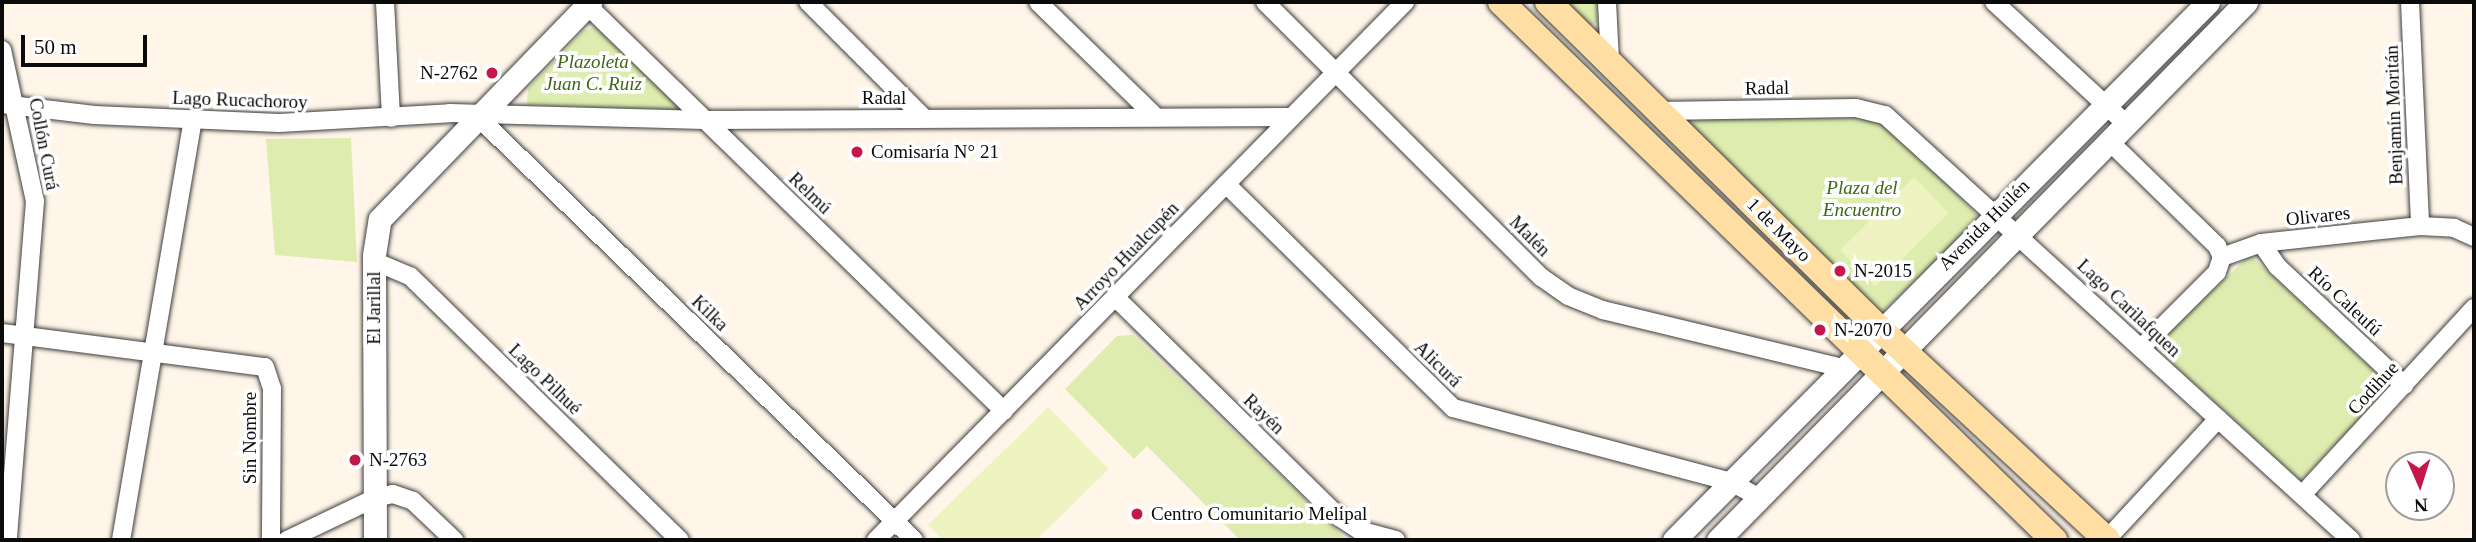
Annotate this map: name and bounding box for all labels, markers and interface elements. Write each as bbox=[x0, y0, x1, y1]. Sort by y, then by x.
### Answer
scale bar bbox=[24, 21, 150, 65]
text: 50 m bbox=[34, 35, 77, 59]
street label: Benjamín Moritán bbox=[2380, 45, 2408, 185]
park label: Plazoleta Juan C. Ruiz bbox=[544, 51, 642, 95]
place label: N-2762 bbox=[420, 62, 478, 84]
marker: N-2762 bbox=[484, 65, 500, 81]
street label: Radal bbox=[1745, 76, 1789, 100]
street label: Lago Rucachoroy bbox=[172, 86, 308, 114]
street label: Radal bbox=[862, 87, 906, 109]
street label: Collón Curá bbox=[24, 96, 64, 192]
place label: Comisaría N° 21 bbox=[871, 141, 999, 163]
marker: Comisaría N° 21 bbox=[849, 144, 865, 160]
street label: Relmú bbox=[784, 167, 836, 219]
street label: Avenida Huilén bbox=[1934, 175, 2034, 275]
park label: Plaza del Encuentro bbox=[1823, 177, 1901, 221]
street label: 1 de Mayo bbox=[1742, 193, 1816, 267]
street label: Arroyo Hualcupén bbox=[1069, 197, 1183, 315]
street label: Olivares bbox=[2285, 201, 2351, 231]
street label: Malén bbox=[1505, 211, 1555, 261]
street label: Lago Carilafquen bbox=[2072, 254, 2186, 362]
place label: N-2015 bbox=[1854, 260, 1912, 282]
street label: Río Caleufú bbox=[2303, 261, 2387, 341]
marker: N-2015 bbox=[1832, 263, 1848, 279]
street label: El Jarillal bbox=[363, 271, 385, 345]
street label: Kilka bbox=[687, 290, 733, 336]
place label: N-2070 bbox=[1834, 319, 1892, 341]
marker: N-2070 bbox=[1812, 322, 1828, 338]
street label: Alicurá bbox=[1410, 336, 1466, 392]
street label: Lago Pilhué bbox=[504, 339, 586, 419]
street label: Codihue bbox=[2343, 357, 2403, 419]
street label: Rayén bbox=[1239, 389, 1289, 439]
street label: Sin Nombre bbox=[239, 392, 261, 484]
place label: N-2763 bbox=[369, 449, 427, 471]
north arrow bbox=[2385, 451, 2455, 521]
marker: N-2763 bbox=[347, 452, 363, 468]
text: N bbox=[2414, 495, 2428, 516]
place label: Centro Comunitario Melipal bbox=[1151, 503, 1367, 525]
marker: Centro Comunitario Melipal bbox=[1129, 506, 1145, 522]

